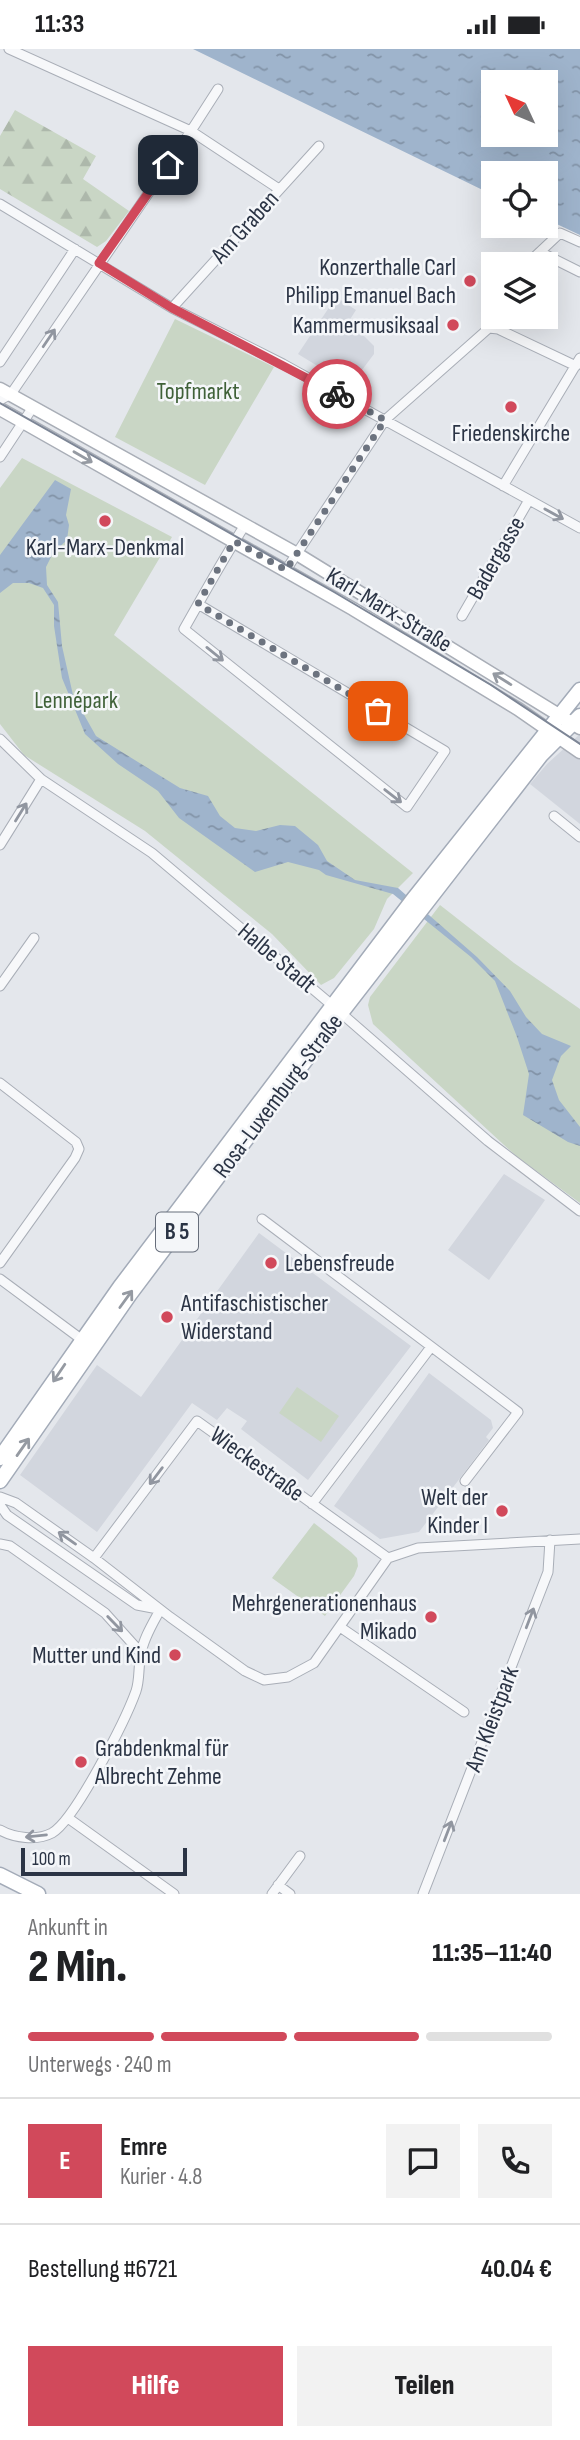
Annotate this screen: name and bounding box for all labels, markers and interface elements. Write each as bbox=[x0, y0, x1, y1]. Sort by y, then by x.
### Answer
text: 11:33 bbox=[35, 9, 85, 40]
north arrow bbox=[481, 70, 558, 147]
map controls bbox=[481, 70, 558, 329]
pin bbox=[138, 135, 198, 195]
icon: home bbox=[149, 146, 187, 184]
button: locate bbox=[481, 161, 558, 238]
street label: Am Graben bbox=[204, 185, 285, 270]
button: layers bbox=[481, 252, 558, 329]
place label: Konzerthalle Carl Philipp Emanuel Bach bbox=[285, 253, 456, 310]
marker: Konzerthalle Carl Philipp Emanuel Bach bbox=[462, 273, 478, 289]
place label: Kammermusiksaal bbox=[293, 311, 439, 340]
marker: Kammermusiksaal bbox=[445, 317, 461, 333]
one-way arrow bbox=[42, 328, 56, 348]
courier bbox=[302, 359, 372, 429]
icon: bike bbox=[318, 375, 356, 413]
park label: Topfmarkt bbox=[157, 377, 239, 406]
marker: Friedenskirche bbox=[503, 399, 519, 415]
place label: Friedenskirche bbox=[452, 419, 570, 448]
one-way arrow bbox=[72, 450, 92, 464]
one-way arrow bbox=[544, 507, 564, 521]
street label: Badergasse bbox=[461, 511, 531, 605]
marker: Karl-Marx-Denkmal bbox=[97, 513, 113, 529]
place label: Karl-Marx-Denkmal bbox=[26, 533, 184, 562]
street label: Karl-Marx-Straße bbox=[321, 561, 457, 659]
one-way arrow bbox=[206, 646, 224, 662]
one-way arrow bbox=[493, 672, 513, 686]
pin bbox=[348, 681, 408, 741]
park label: Lennépark bbox=[34, 686, 118, 715]
icon: bag bbox=[359, 692, 397, 730]
one-way arrow bbox=[383, 788, 402, 803]
one-way arrow bbox=[14, 802, 28, 822]
street label: Halbe Stadt bbox=[232, 917, 322, 999]
street label: Rosa-Luxemburg-Straße bbox=[207, 1008, 349, 1184]
road number: B 5 bbox=[156, 1213, 198, 1251]
place label: Lebensfreude bbox=[285, 1249, 395, 1278]
marker: Lebensfreude bbox=[263, 1255, 279, 1271]
place label: Antifaschistischer Widerstand bbox=[180, 1289, 328, 1346]
one-way arrow bbox=[118, 1290, 133, 1309]
marker: Antifaschistischer Widerstand bbox=[159, 1309, 175, 1325]
one-way arrow bbox=[51, 1363, 66, 1382]
street label: Wieckestraße bbox=[204, 1420, 310, 1508]
one-way arrow bbox=[16, 1438, 30, 1457]
one-way arrow bbox=[148, 1466, 163, 1485]
place label: Welt der Kinder I bbox=[421, 1483, 488, 1540]
marker: Welt der Kinder I bbox=[494, 1503, 510, 1519]
one-way arrow bbox=[58, 1531, 77, 1546]
place label: Mehrgenerationenhaus Mikado bbox=[232, 1589, 417, 1646]
one-way arrow bbox=[525, 1608, 537, 1630]
marker: Mehrgenerationenhaus Mikado bbox=[423, 1609, 439, 1625]
one-way arrow bbox=[107, 1615, 124, 1632]
place label: Mutter und Kind bbox=[32, 1641, 161, 1670]
marker: Mutter und Kind bbox=[167, 1647, 183, 1663]
street label: Am Kleistpark bbox=[458, 1662, 525, 1777]
place label: Grabdenkmal für Albrecht Zehme bbox=[94, 1734, 229, 1791]
marker: Grabdenkmal für Albrecht Zehme bbox=[73, 1754, 89, 1770]
one-way arrow bbox=[443, 1820, 456, 1842]
one-way arrow bbox=[25, 1829, 48, 1842]
scale bar bbox=[21, 1845, 187, 1877]
text: 100 m bbox=[32, 1848, 71, 1871]
text: Ankunft in bbox=[28, 1914, 108, 1942]
text: 11:35–11:40 bbox=[432, 1938, 552, 1969]
text: 2 Min. bbox=[28, 1940, 127, 1995]
text: Unterwegs · 240 m bbox=[28, 2051, 171, 2079]
button: chat bbox=[386, 2124, 460, 2198]
button: phone bbox=[478, 2124, 552, 2198]
text: Emre bbox=[120, 2132, 167, 2163]
text: E bbox=[59, 2146, 71, 2177]
text: Kurier · 4.8 bbox=[120, 2163, 202, 2191]
text: Bestellung #6721 bbox=[28, 2254, 177, 2285]
text: 40.04 € bbox=[481, 2254, 552, 2285]
button: Hilfe bbox=[28, 2346, 283, 2426]
button: Teilen bbox=[297, 2346, 552, 2426]

